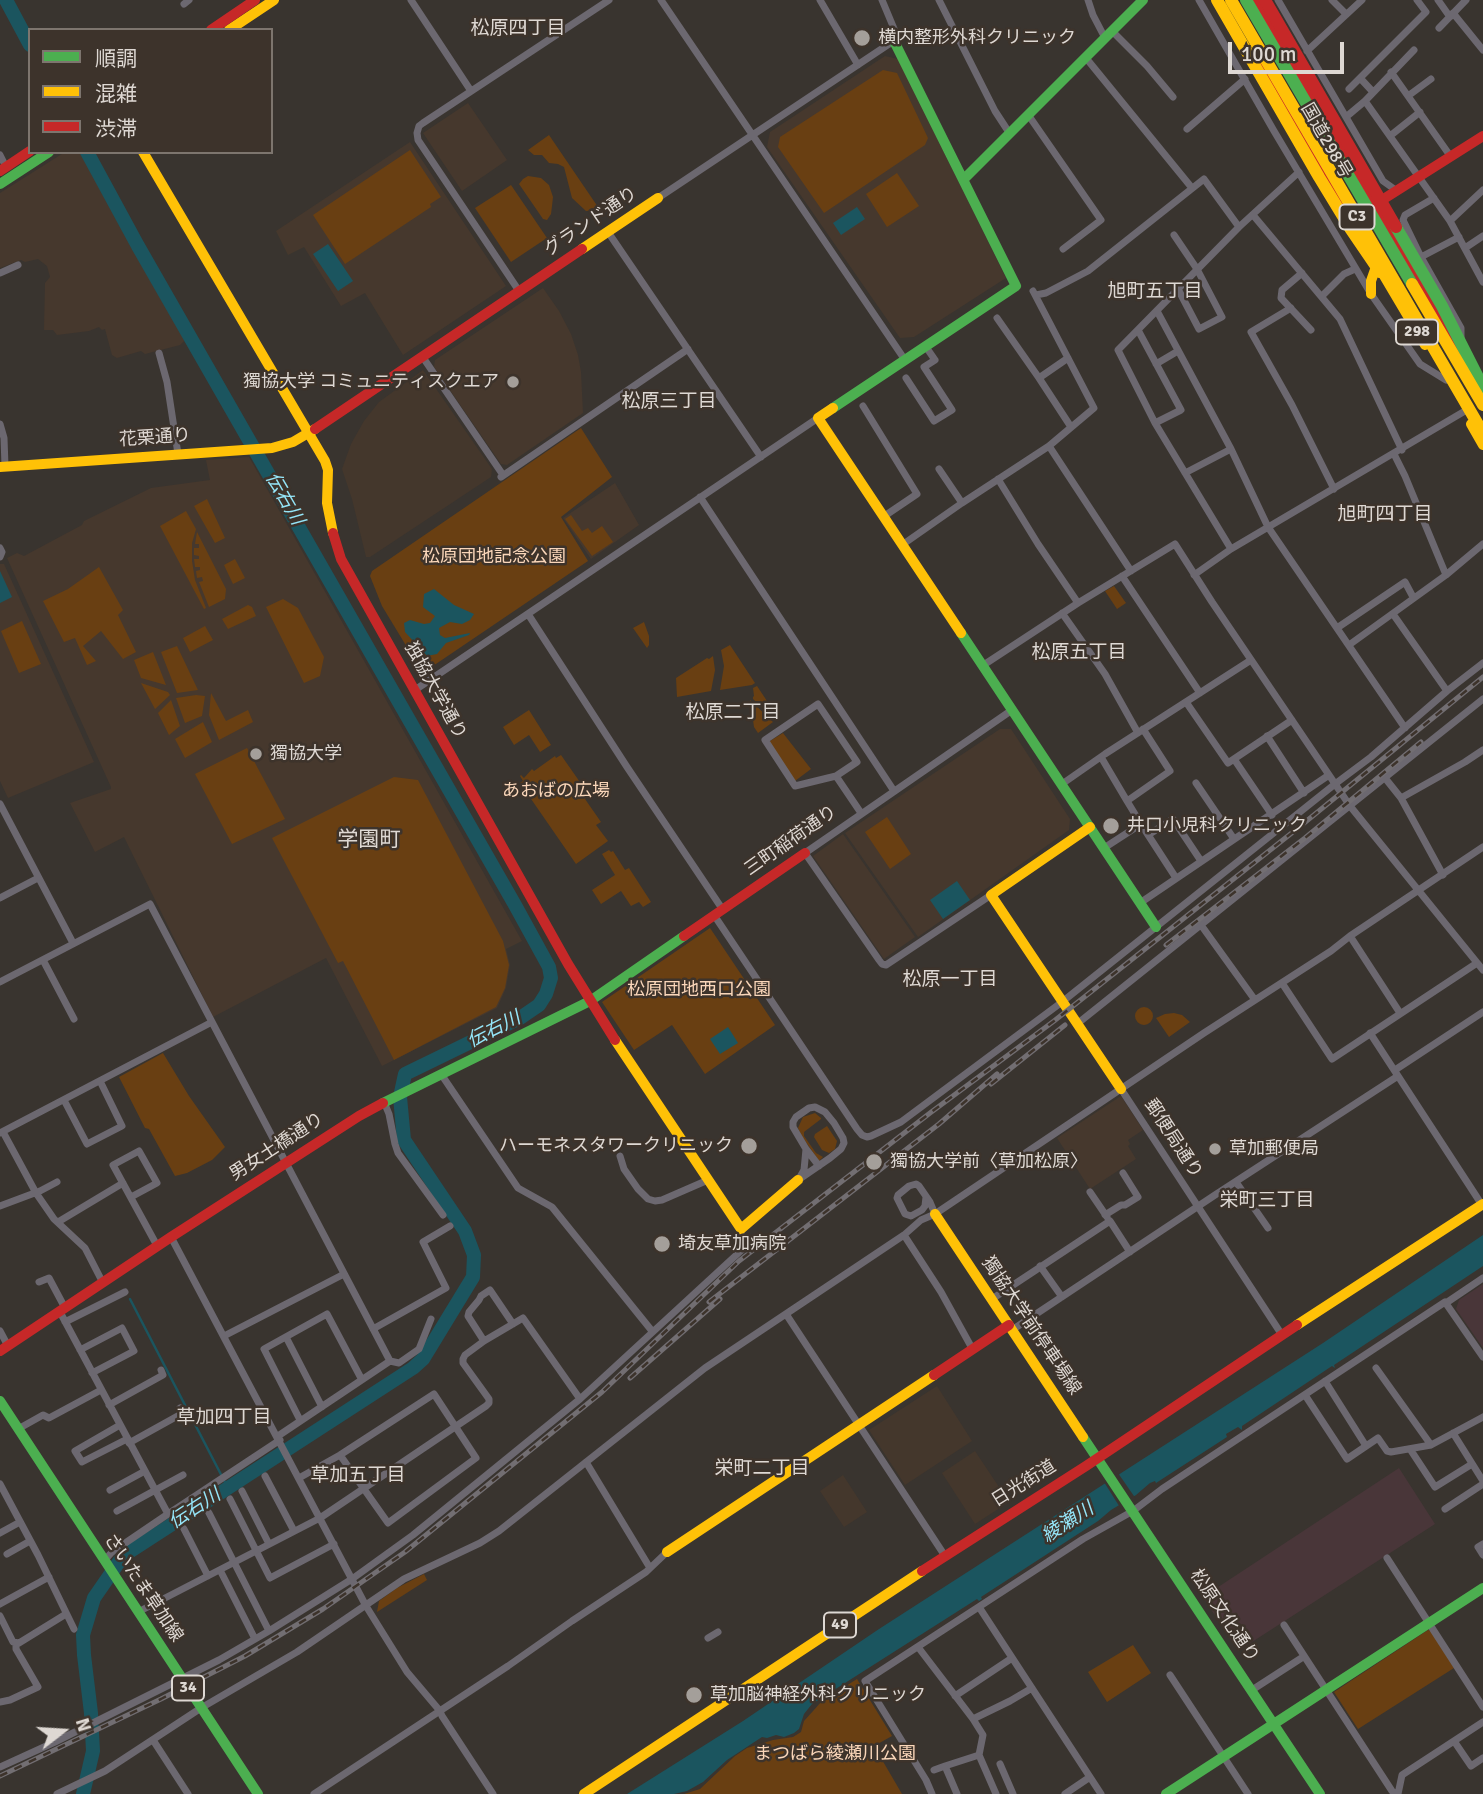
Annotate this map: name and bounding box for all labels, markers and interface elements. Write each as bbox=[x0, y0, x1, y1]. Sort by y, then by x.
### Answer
district label: 松原四丁目 bbox=[471, 18, 565, 40]
place label: 横内整形外科クリニック bbox=[878, 27, 1076, 49]
legend bbox=[28, 28, 273, 154]
marker: 横内整形外科クリニック bbox=[852, 28, 872, 48]
scale bar bbox=[1231, 28, 1346, 72]
text: 100 m bbox=[1241, 41, 1296, 67]
text: 順調 bbox=[95, 46, 137, 72]
text: 混雑 bbox=[95, 81, 137, 107]
street label: 国道298号 bbox=[1296, 100, 1356, 182]
text: 渋滞 bbox=[95, 116, 137, 142]
street label: グランド通り bbox=[540, 183, 642, 261]
road number: C3 bbox=[1340, 204, 1374, 230]
district label: 旭町五丁目 bbox=[1108, 281, 1202, 303]
road number: 298 bbox=[1396, 320, 1438, 344]
place label: 獨協大学 コミュニティスクエア bbox=[243, 371, 499, 393]
marker: 獨協大学 コミュニティスクエア bbox=[505, 374, 521, 390]
district label: 松原三丁目 bbox=[622, 391, 716, 413]
street label: 花栗通り bbox=[118, 425, 192, 451]
water label: 伝右川 bbox=[260, 469, 308, 529]
district label: 旭町四丁目 bbox=[1338, 504, 1432, 526]
park label: 松原団地記念公園 bbox=[422, 546, 566, 568]
street label: 独協大学通り bbox=[399, 639, 471, 743]
district label: 松原五丁目 bbox=[1032, 642, 1126, 664]
district label: 松原二丁目 bbox=[686, 702, 780, 724]
place label: 獨協大学 bbox=[270, 743, 342, 765]
marker: 獨協大学 bbox=[248, 746, 264, 762]
park label: あおばの広場 bbox=[502, 780, 610, 802]
street label: 三町稲荷通り bbox=[741, 801, 841, 881]
place label: 井口小児科クリニック bbox=[1127, 815, 1307, 837]
marker: 井口小児科クリニック bbox=[1101, 816, 1121, 836]
district label: 学園町 bbox=[338, 827, 400, 853]
district label: 松原一丁目 bbox=[903, 969, 997, 991]
park label: 松原団地西口公園 bbox=[627, 979, 771, 1001]
water label: 伝右川 bbox=[463, 1007, 525, 1053]
street label: 郵便局通り bbox=[1139, 1095, 1207, 1183]
street label: 男女土橋通り bbox=[226, 1109, 328, 1185]
place label: ハーモネスタワークリニック bbox=[499, 1135, 733, 1157]
marker: ハーモネスタワークリニック bbox=[739, 1136, 759, 1156]
place label: 草加郵便局 bbox=[1229, 1138, 1319, 1160]
marker: 草加郵便局 bbox=[1207, 1141, 1223, 1157]
place label: 獨協大学前〈草加松原〉 bbox=[890, 1151, 1088, 1173]
marker: 獨協大学前〈草加松原〉 bbox=[864, 1152, 884, 1172]
district label: 栄町三丁目 bbox=[1220, 1190, 1314, 1212]
place label: 埼友草加病院 bbox=[678, 1233, 786, 1255]
marker: 埼友草加病院 bbox=[652, 1234, 672, 1254]
street label: 獨協大学前停車場線 bbox=[977, 1253, 1085, 1399]
district label: 草加四丁目 bbox=[177, 1407, 271, 1429]
street label: 日光街道 bbox=[988, 1456, 1060, 1512]
district label: 栄町二丁目 bbox=[715, 1458, 809, 1480]
district label: 草加五丁目 bbox=[311, 1465, 405, 1487]
water label: 伝右川 bbox=[165, 1484, 225, 1534]
water label: 綾瀬川 bbox=[1038, 1498, 1098, 1548]
street label: さいたま草加線 bbox=[99, 1530, 187, 1646]
street label: 松原文化通り bbox=[1185, 1565, 1263, 1667]
road number: 49 bbox=[824, 1612, 856, 1638]
road number: 34 bbox=[172, 1676, 204, 1700]
place label: 草加脳神経外科クリニック bbox=[710, 1684, 926, 1706]
marker: 草加脳神経外科クリニック bbox=[684, 1685, 704, 1705]
north arrow bbox=[28, 1696, 98, 1766]
text: N bbox=[70, 1715, 96, 1735]
park label: まつばら綾瀬川公園 bbox=[754, 1743, 916, 1765]

